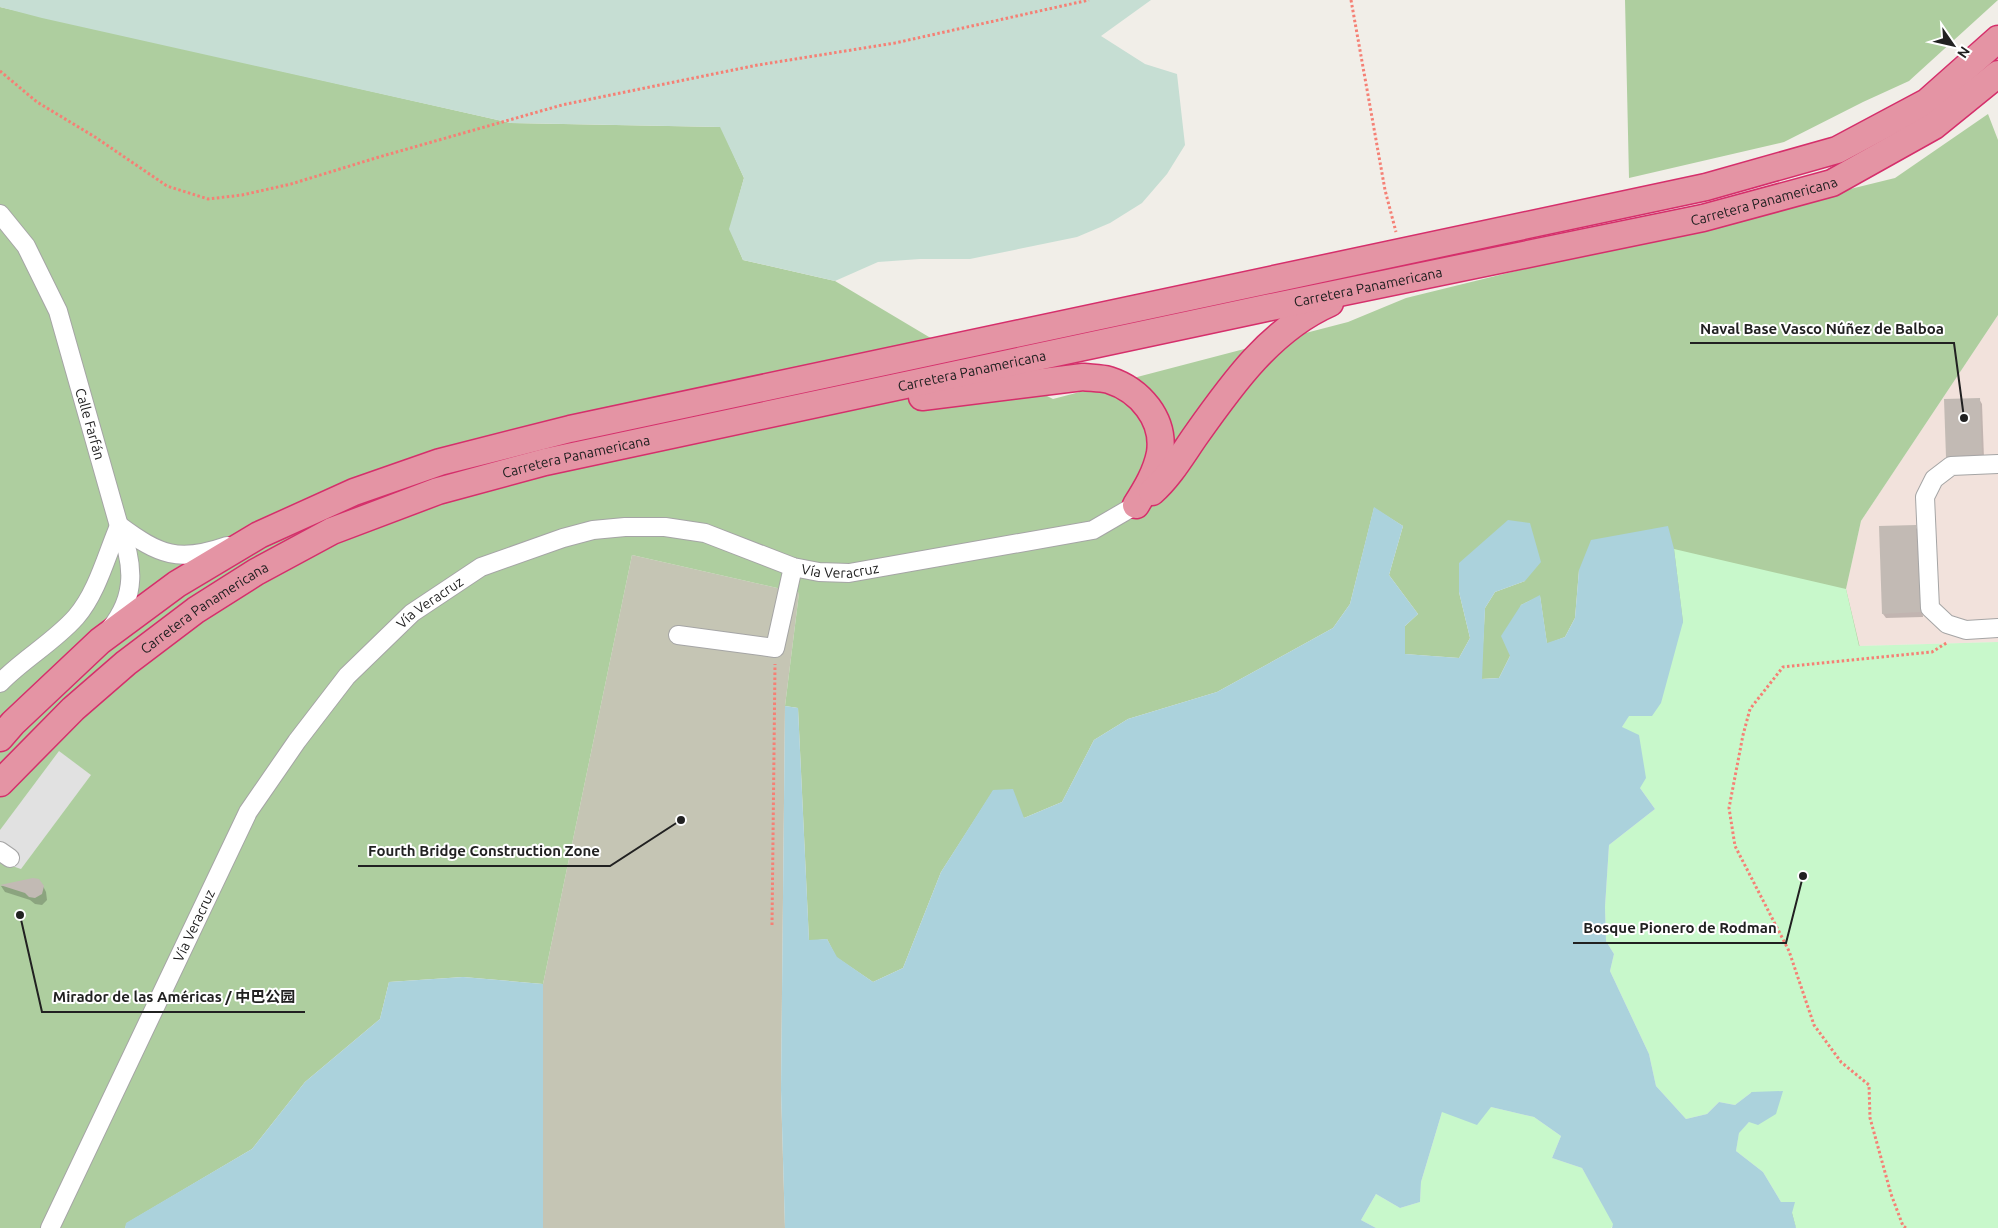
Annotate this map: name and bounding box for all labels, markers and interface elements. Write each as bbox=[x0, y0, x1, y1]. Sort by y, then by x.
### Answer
north arrow bbox=[1928, 20, 1978, 70]
text: N bbox=[1954, 43, 1973, 61]
street label: Carretera Panamericana bbox=[1689, 174, 1840, 228]
street label: Carretera Panamericana bbox=[1292, 264, 1444, 310]
callout: Naval Base Vasco Núñez de Balboa bbox=[1690, 313, 1954, 343]
text: Naval Base Vasco Núñez de Balboa bbox=[1700, 320, 1944, 337]
street label: Carretera Panamericana bbox=[896, 347, 1048, 394]
street label: Calle Farfán bbox=[72, 386, 108, 462]
street label: Carretera Panamericana bbox=[500, 432, 651, 481]
street label: Carretera Panamericana bbox=[137, 559, 271, 657]
street label: Vía Veracruz bbox=[800, 560, 880, 581]
street label: Vía Veracruz bbox=[393, 573, 466, 632]
callout: Fourth Bridge Construction Zone bbox=[358, 836, 610, 866]
text: Fourth Bridge Construction Zone bbox=[368, 842, 600, 859]
street label: Vía Veracruz bbox=[170, 887, 218, 964]
callout: Bosque Pionero de Rodman bbox=[1573, 913, 1786, 943]
text: Bosque Pionero de Rodman bbox=[1583, 919, 1777, 936]
callout: Mirador de las Américas / 中巴公园 bbox=[42, 982, 305, 1012]
text: Mirador de las Américas / 中巴公园 bbox=[53, 988, 295, 1005]

